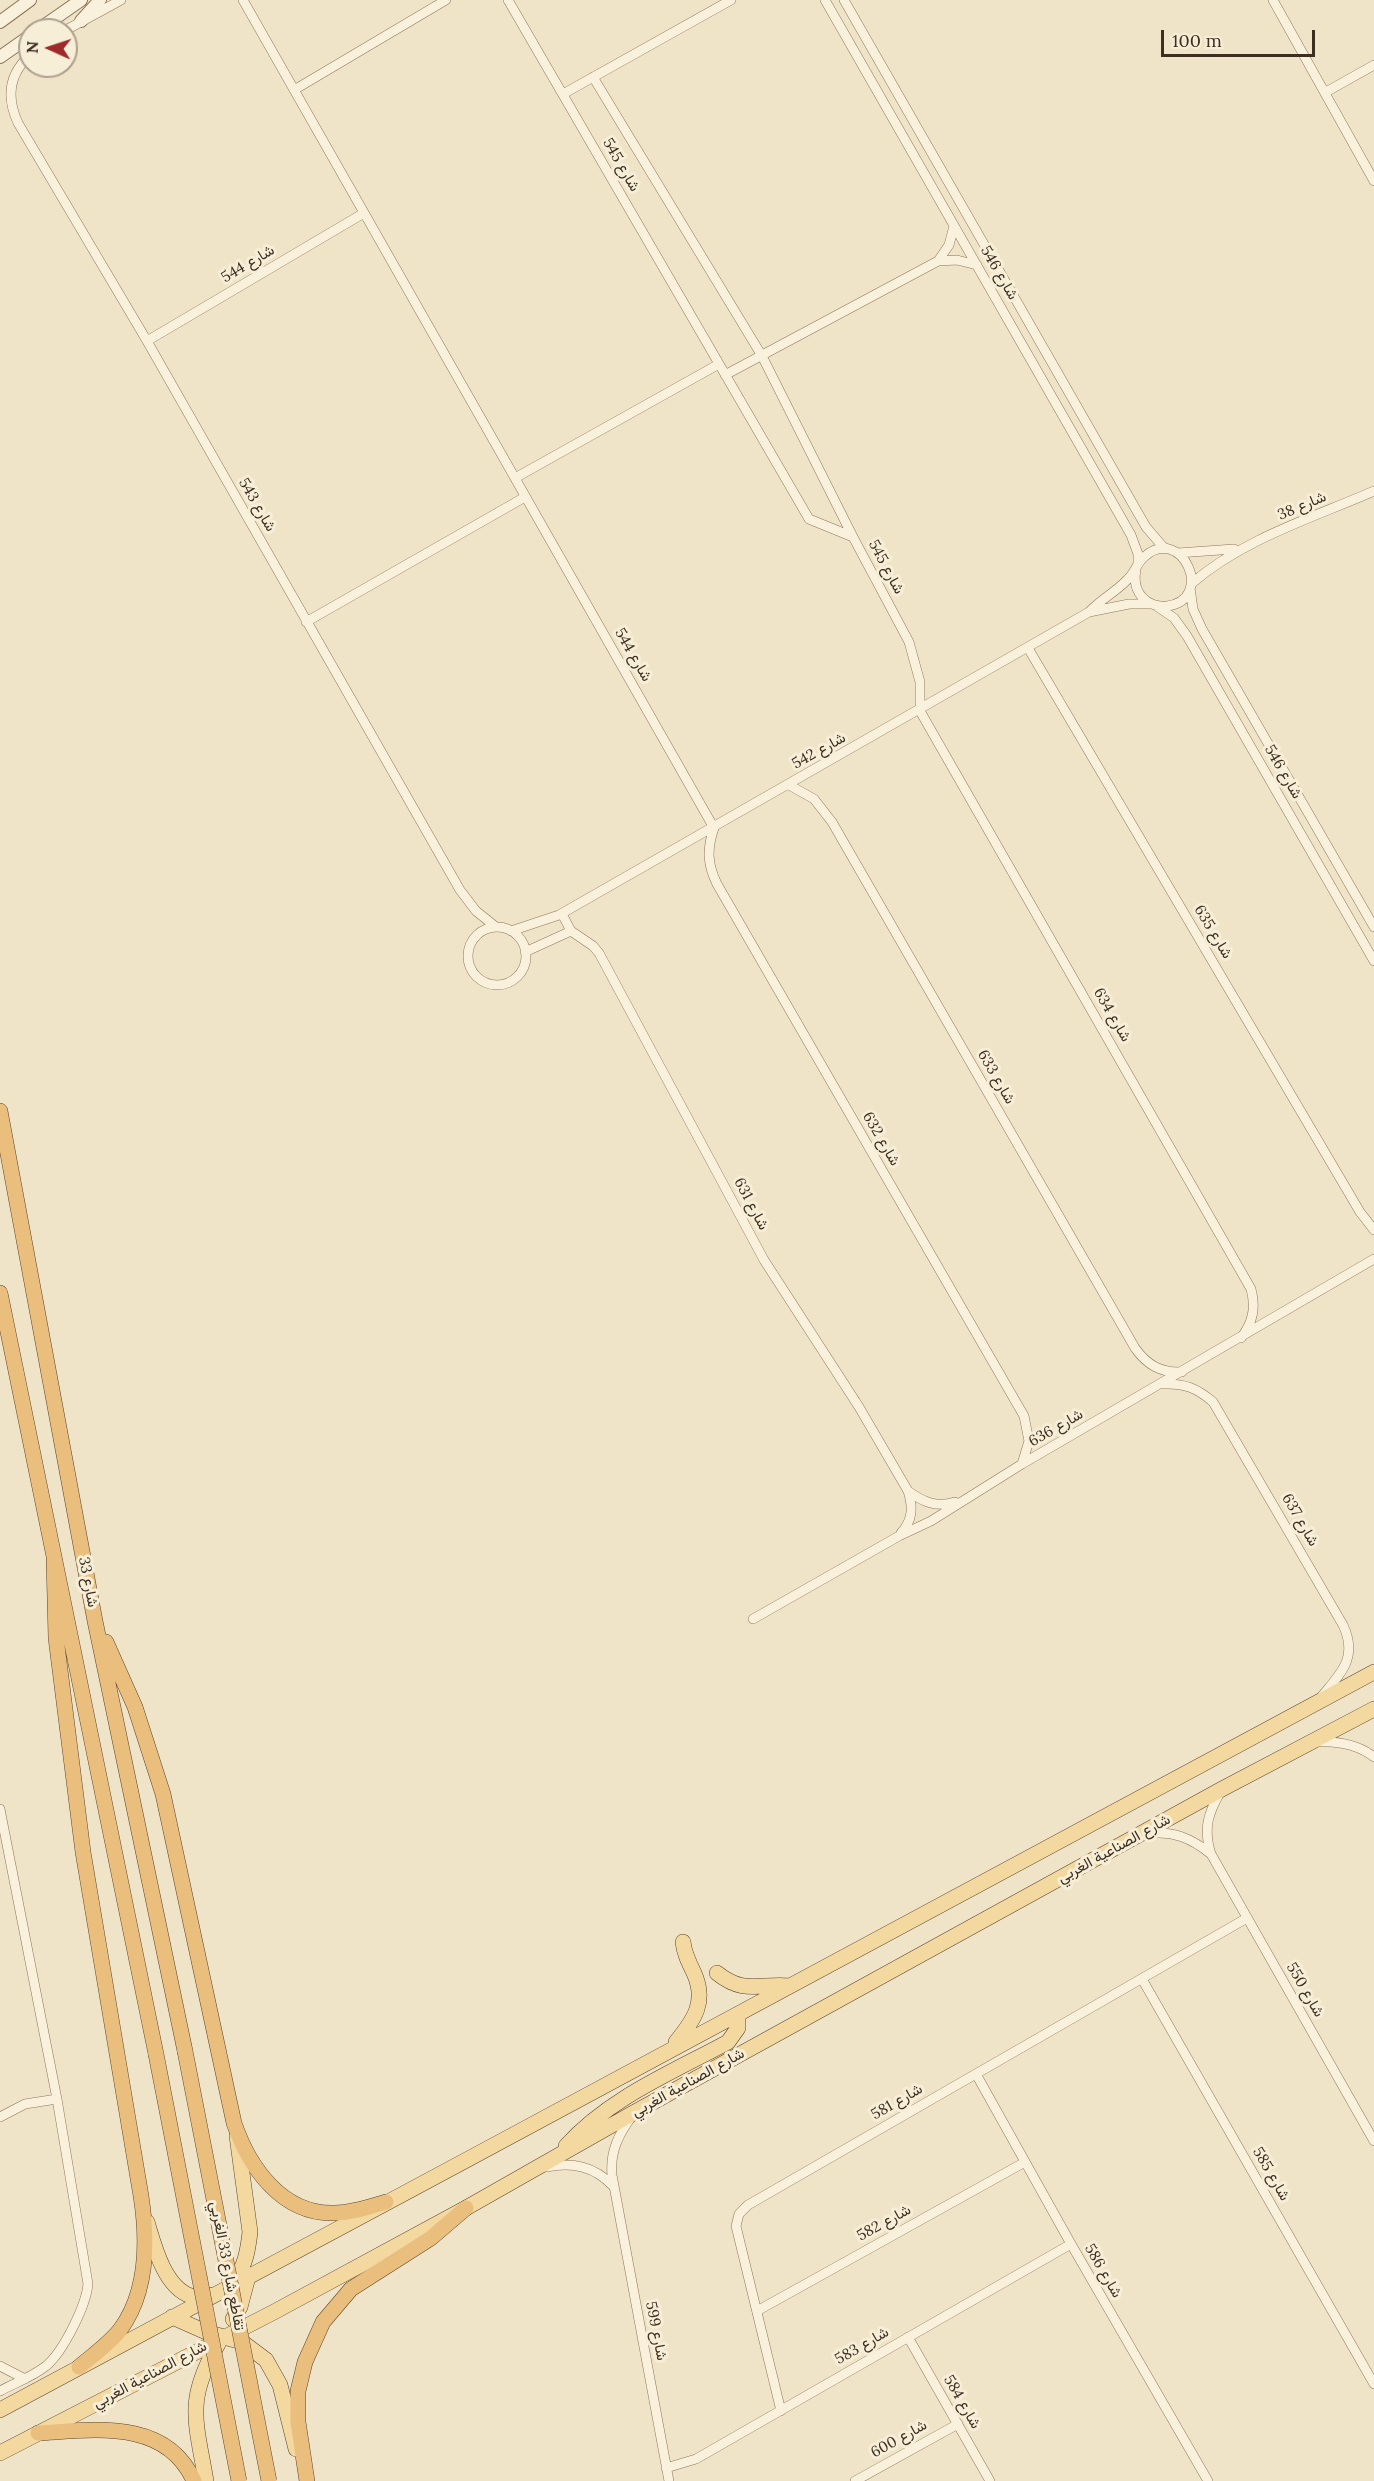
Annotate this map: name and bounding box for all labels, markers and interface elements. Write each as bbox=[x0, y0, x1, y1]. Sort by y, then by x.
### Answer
north arrow bbox=[18, 18, 78, 78]
scale bar bbox=[1164, 18, 1318, 56]
text: 100 m bbox=[1172, 29, 1222, 52]
text: N bbox=[22, 40, 42, 54]
street label: شارع 545 bbox=[599, 135, 643, 195]
street label: شارع 544 bbox=[218, 241, 278, 287]
street label: شارع 546 bbox=[976, 243, 1022, 303]
street label: شارع 543 bbox=[235, 475, 279, 535]
street label: شارع 38 bbox=[1275, 488, 1329, 524]
street label: شارع 545 bbox=[864, 537, 908, 597]
street label: شارع 544 bbox=[611, 625, 655, 685]
street label: شارع 542 bbox=[789, 729, 849, 773]
street label: شارع 546 bbox=[1260, 742, 1306, 802]
street label: شارع 635 bbox=[1190, 902, 1236, 962]
street label: شارع 634 bbox=[1089, 985, 1135, 1045]
street label: شارع 633 bbox=[973, 1047, 1019, 1107]
street label: شارع 632 bbox=[858, 1109, 904, 1169]
street label: شارع 631 bbox=[730, 1175, 772, 1233]
street label: شارع 636 bbox=[1026, 1405, 1086, 1451]
street label: شارع 637 bbox=[1278, 1491, 1322, 1549]
street label: شارع 33 bbox=[74, 1555, 102, 1609]
street label: شارع الصناعية الغربي bbox=[1054, 1811, 1174, 1887]
street label: شارع 550 bbox=[1282, 1960, 1328, 2020]
street label: شارع الصناعية الغربي bbox=[628, 2045, 748, 2121]
street label: شارع 581 bbox=[868, 2080, 926, 2124]
street label: شارع 585 bbox=[1248, 2144, 1294, 2204]
street label: تقاطع شارع 33 الغربي bbox=[206, 2200, 248, 2332]
street label: شارع 582 bbox=[854, 2201, 914, 2245]
street label: شارع 586 bbox=[1080, 2241, 1126, 2301]
street label: شارع 599 bbox=[641, 2300, 671, 2362]
street label: شارع 583 bbox=[832, 2323, 892, 2369]
street label: شارع الصناعية الغربي bbox=[90, 2337, 210, 2413]
street label: شارع 584 bbox=[939, 2372, 985, 2432]
street label: شارع 600 bbox=[868, 2416, 930, 2462]

